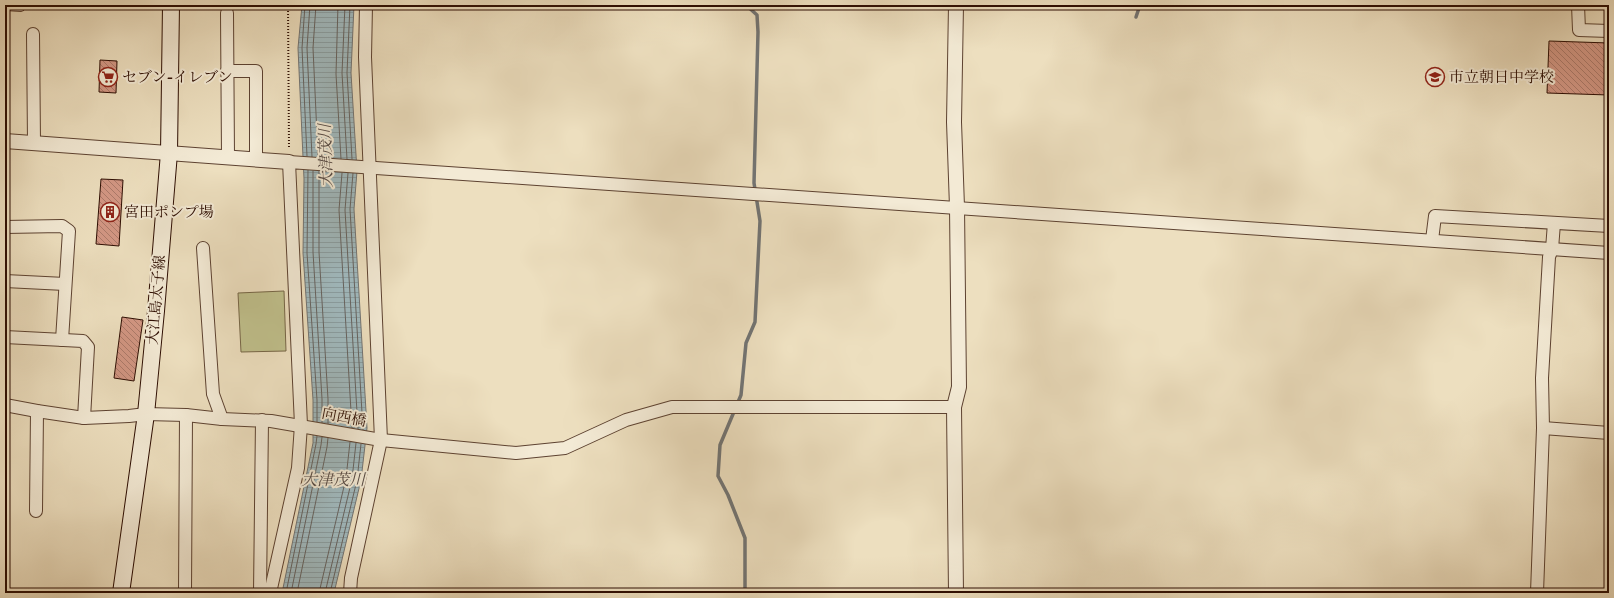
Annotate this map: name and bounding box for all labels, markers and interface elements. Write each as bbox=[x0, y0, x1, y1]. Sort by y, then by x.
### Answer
supermarket icon: セブン-イレブン bbox=[97, 66, 119, 88]
school or university icon: 市立朝日中学校 bbox=[1424, 66, 1446, 88]
place label: セブン-イレブン bbox=[122, 68, 233, 87]
place label: 市立朝日中学校 bbox=[1449, 68, 1554, 87]
water label: 大津茂川 bbox=[316, 122, 338, 188]
building icon: 宮田ポンプ場 bbox=[99, 201, 121, 223]
place label: 宮田ポンプ場 bbox=[124, 203, 214, 222]
street label: 大江島太子線 bbox=[143, 254, 170, 346]
street label: 向西橋 bbox=[320, 404, 368, 431]
water label: 大津茂川 bbox=[301, 471, 367, 491]

